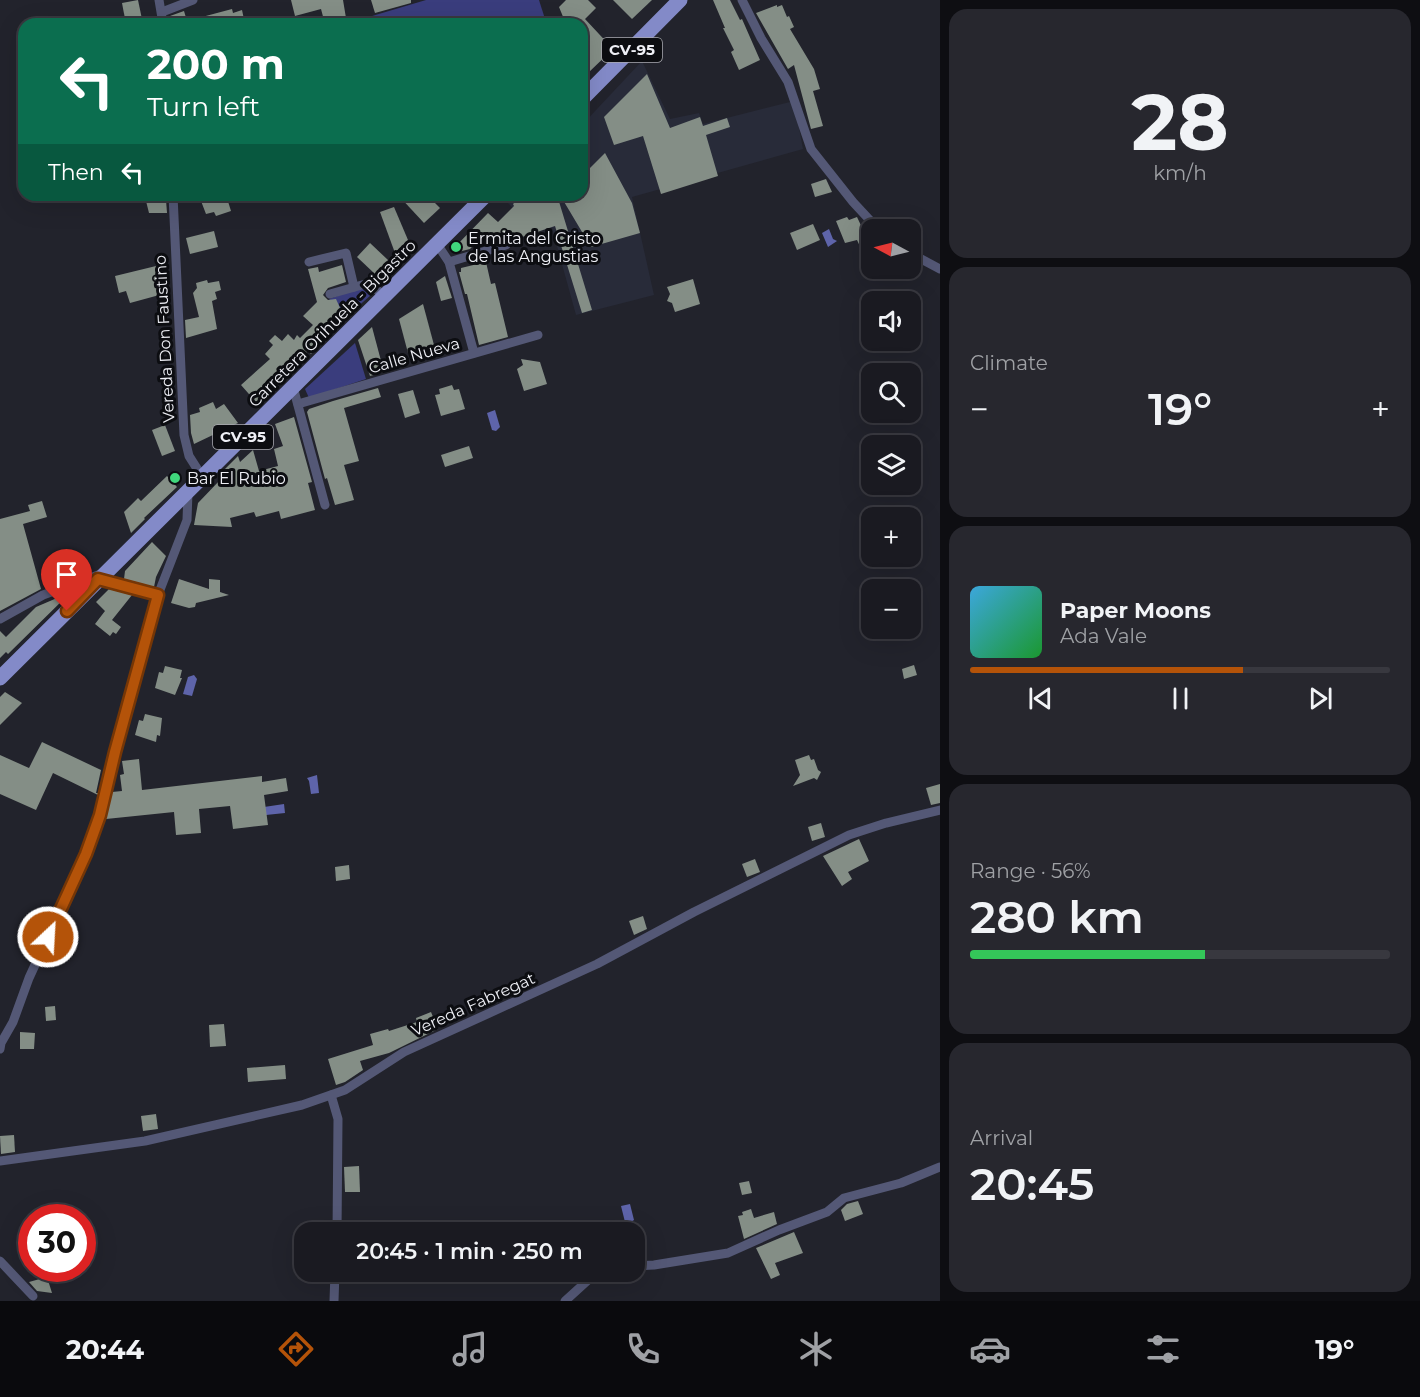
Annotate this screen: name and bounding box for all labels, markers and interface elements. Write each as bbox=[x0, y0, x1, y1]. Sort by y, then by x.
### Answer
text: 200 m bbox=[147, 38, 285, 90]
road number: CV-95 bbox=[602, 38, 662, 62]
icon: left bbox=[48, 42, 126, 120]
text: 28 bbox=[1131, 74, 1229, 170]
text: Turn left bbox=[147, 90, 260, 123]
icon: left bbox=[116, 156, 149, 189]
text: Then bbox=[48, 159, 104, 186]
text: km/h bbox=[1153, 161, 1207, 185]
north arrow bbox=[861, 219, 921, 279]
map controls bbox=[861, 219, 921, 639]
place label: Ermita del Cristo de las Angustias bbox=[468, 229, 601, 266]
street label: Carretera Orihuela - Bigastro bbox=[245, 236, 420, 411]
marker: Ermita del Cristo de las Angustias bbox=[449, 240, 463, 254]
street label: Vereda Don Faustino bbox=[151, 255, 178, 423]
button: sound bbox=[861, 291, 921, 351]
street label: Calle Nueva bbox=[366, 333, 462, 378]
text: Climate bbox=[970, 351, 1048, 375]
button: search bbox=[861, 363, 921, 423]
text: 19° bbox=[1148, 381, 1212, 436]
text: − bbox=[970, 389, 989, 429]
text: + bbox=[1371, 389, 1390, 429]
road number: CV-95 bbox=[213, 425, 273, 449]
button: layers bbox=[861, 435, 921, 495]
place label: Bar El Rubio bbox=[187, 469, 286, 488]
marker: Bar El Rubio bbox=[168, 471, 182, 485]
button: + bbox=[861, 507, 921, 567]
pin bbox=[41, 549, 92, 611]
icon: arrive bbox=[50, 558, 83, 591]
button: − bbox=[861, 579, 921, 639]
text: Paper Moons bbox=[1060, 597, 1211, 624]
text: Ada Vale bbox=[1060, 624, 1147, 648]
icon: previous bbox=[1024, 682, 1057, 715]
icon: pause bbox=[1164, 682, 1197, 715]
icon: next bbox=[1304, 682, 1337, 715]
text: Range · 56% bbox=[970, 859, 1091, 883]
text: 280 km bbox=[970, 889, 1144, 944]
position arrow bbox=[16, 905, 80, 969]
street label: Vereda Fabregat bbox=[409, 968, 538, 1040]
text: Arrival bbox=[970, 1126, 1033, 1150]
text: 20:45 bbox=[970, 1156, 1094, 1211]
speed limit sign: 30 bbox=[18, 1204, 96, 1282]
text: 20:45 · 1 min · 250 m bbox=[356, 1238, 583, 1265]
icon: directions bbox=[275, 1328, 317, 1370]
icon: music bbox=[449, 1328, 491, 1370]
icon: phone bbox=[622, 1328, 664, 1370]
icon: climate bbox=[795, 1328, 837, 1370]
icon: car bbox=[969, 1328, 1011, 1370]
icon: filters bbox=[1142, 1328, 1184, 1370]
text: 20:44 bbox=[66, 1333, 144, 1366]
text: 19° bbox=[1315, 1333, 1354, 1366]

